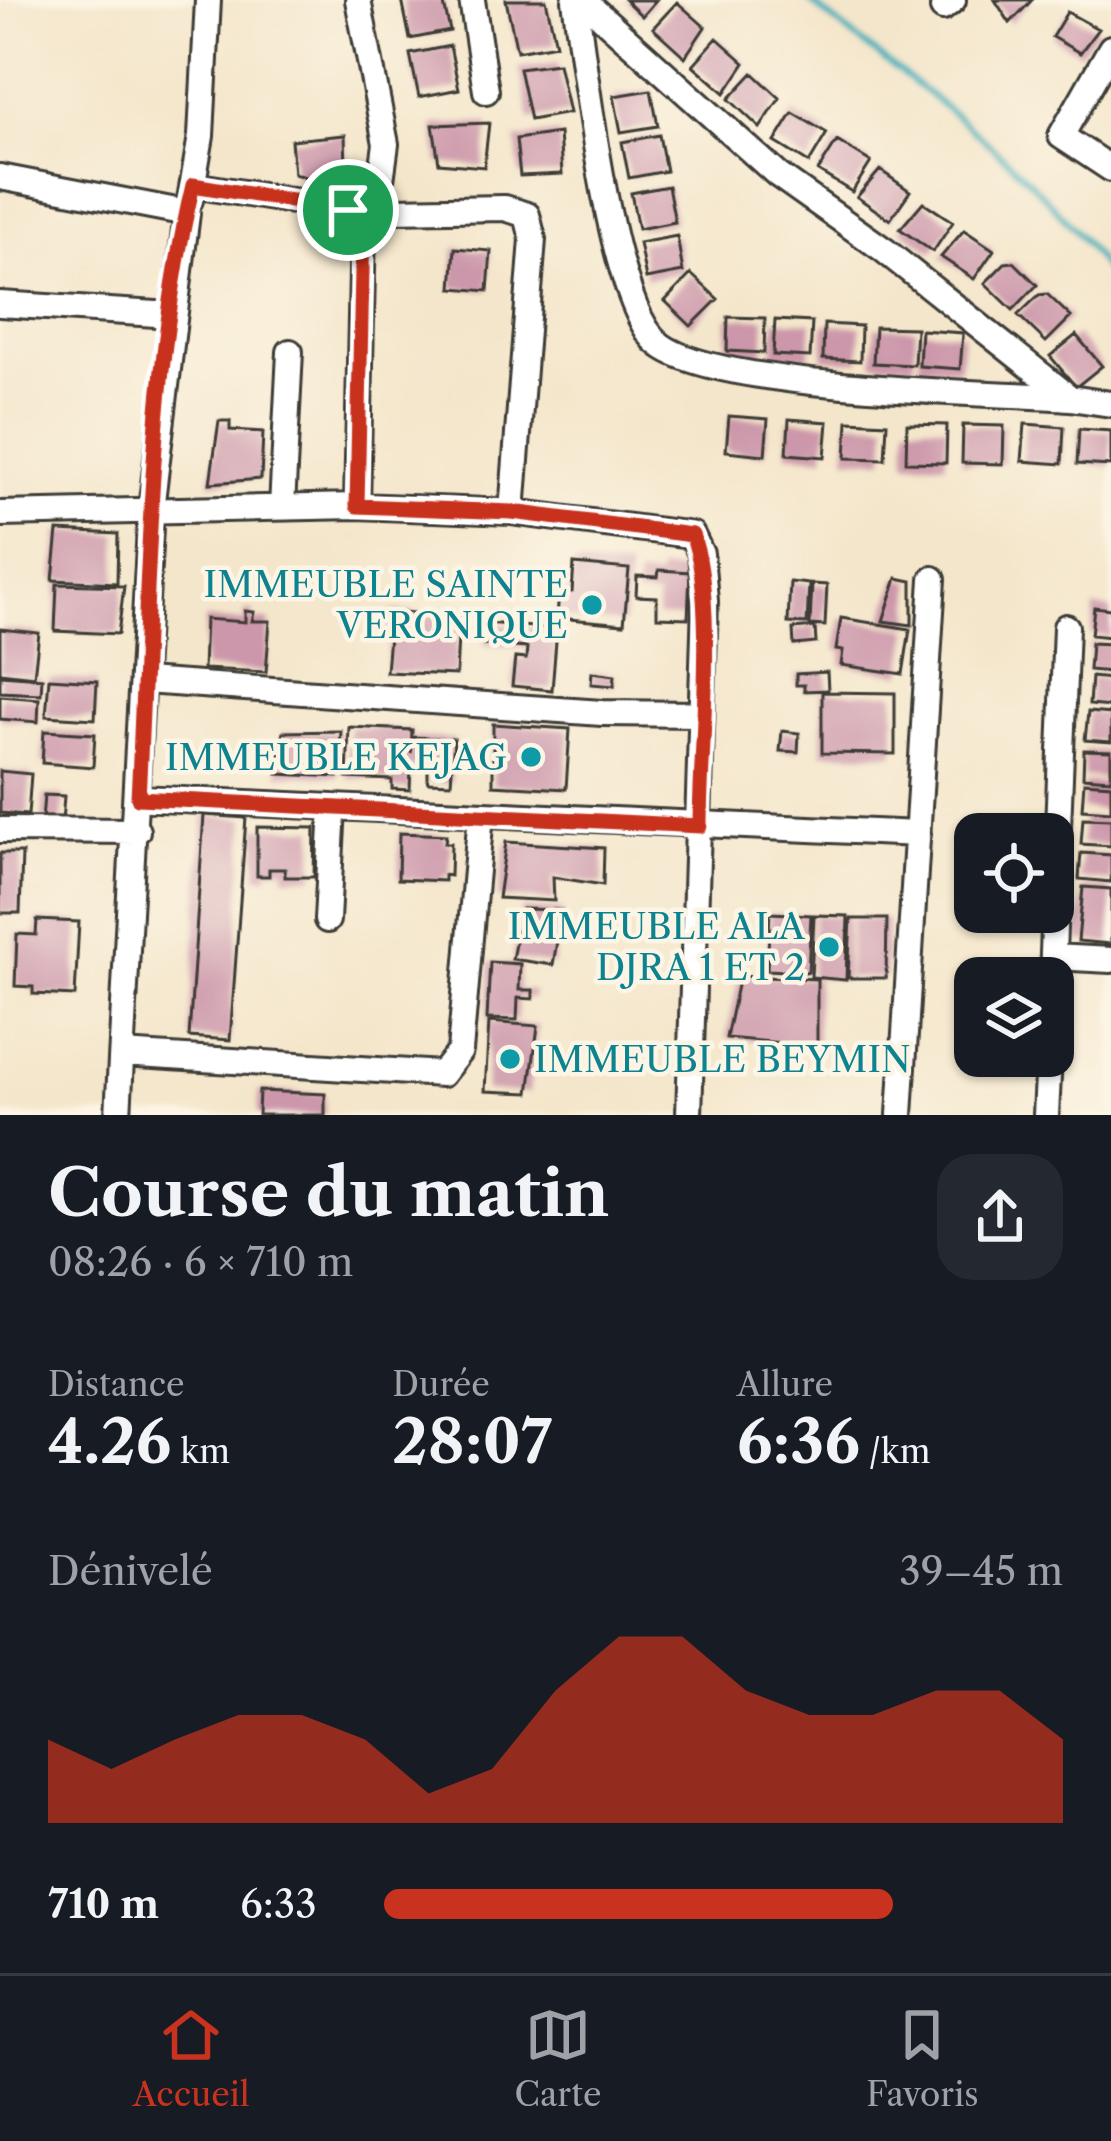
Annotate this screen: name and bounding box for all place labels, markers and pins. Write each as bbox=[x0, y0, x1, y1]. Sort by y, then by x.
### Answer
pin bbox=[297, 159, 399, 261]
place label: IMMEUBLE SAINTE VERONIQUE bbox=[204, 562, 568, 647]
marker: IMMEUBLE SAINTE VERONIQUE bbox=[579, 592, 605, 618]
place label: IMMEUBLE KEJAG bbox=[165, 735, 507, 779]
marker: IMMEUBLE KEJAG bbox=[518, 744, 544, 770]
place label: IMMEUBLE ALA DJRA 1 ET 2 bbox=[508, 904, 806, 989]
marker: IMMEUBLE ALA DJRA 1 ET 2 bbox=[816, 934, 842, 960]
place label: IMMEUBLE BEYMIN bbox=[534, 1037, 911, 1081]
marker: IMMEUBLE BEYMIN bbox=[497, 1046, 523, 1072]

